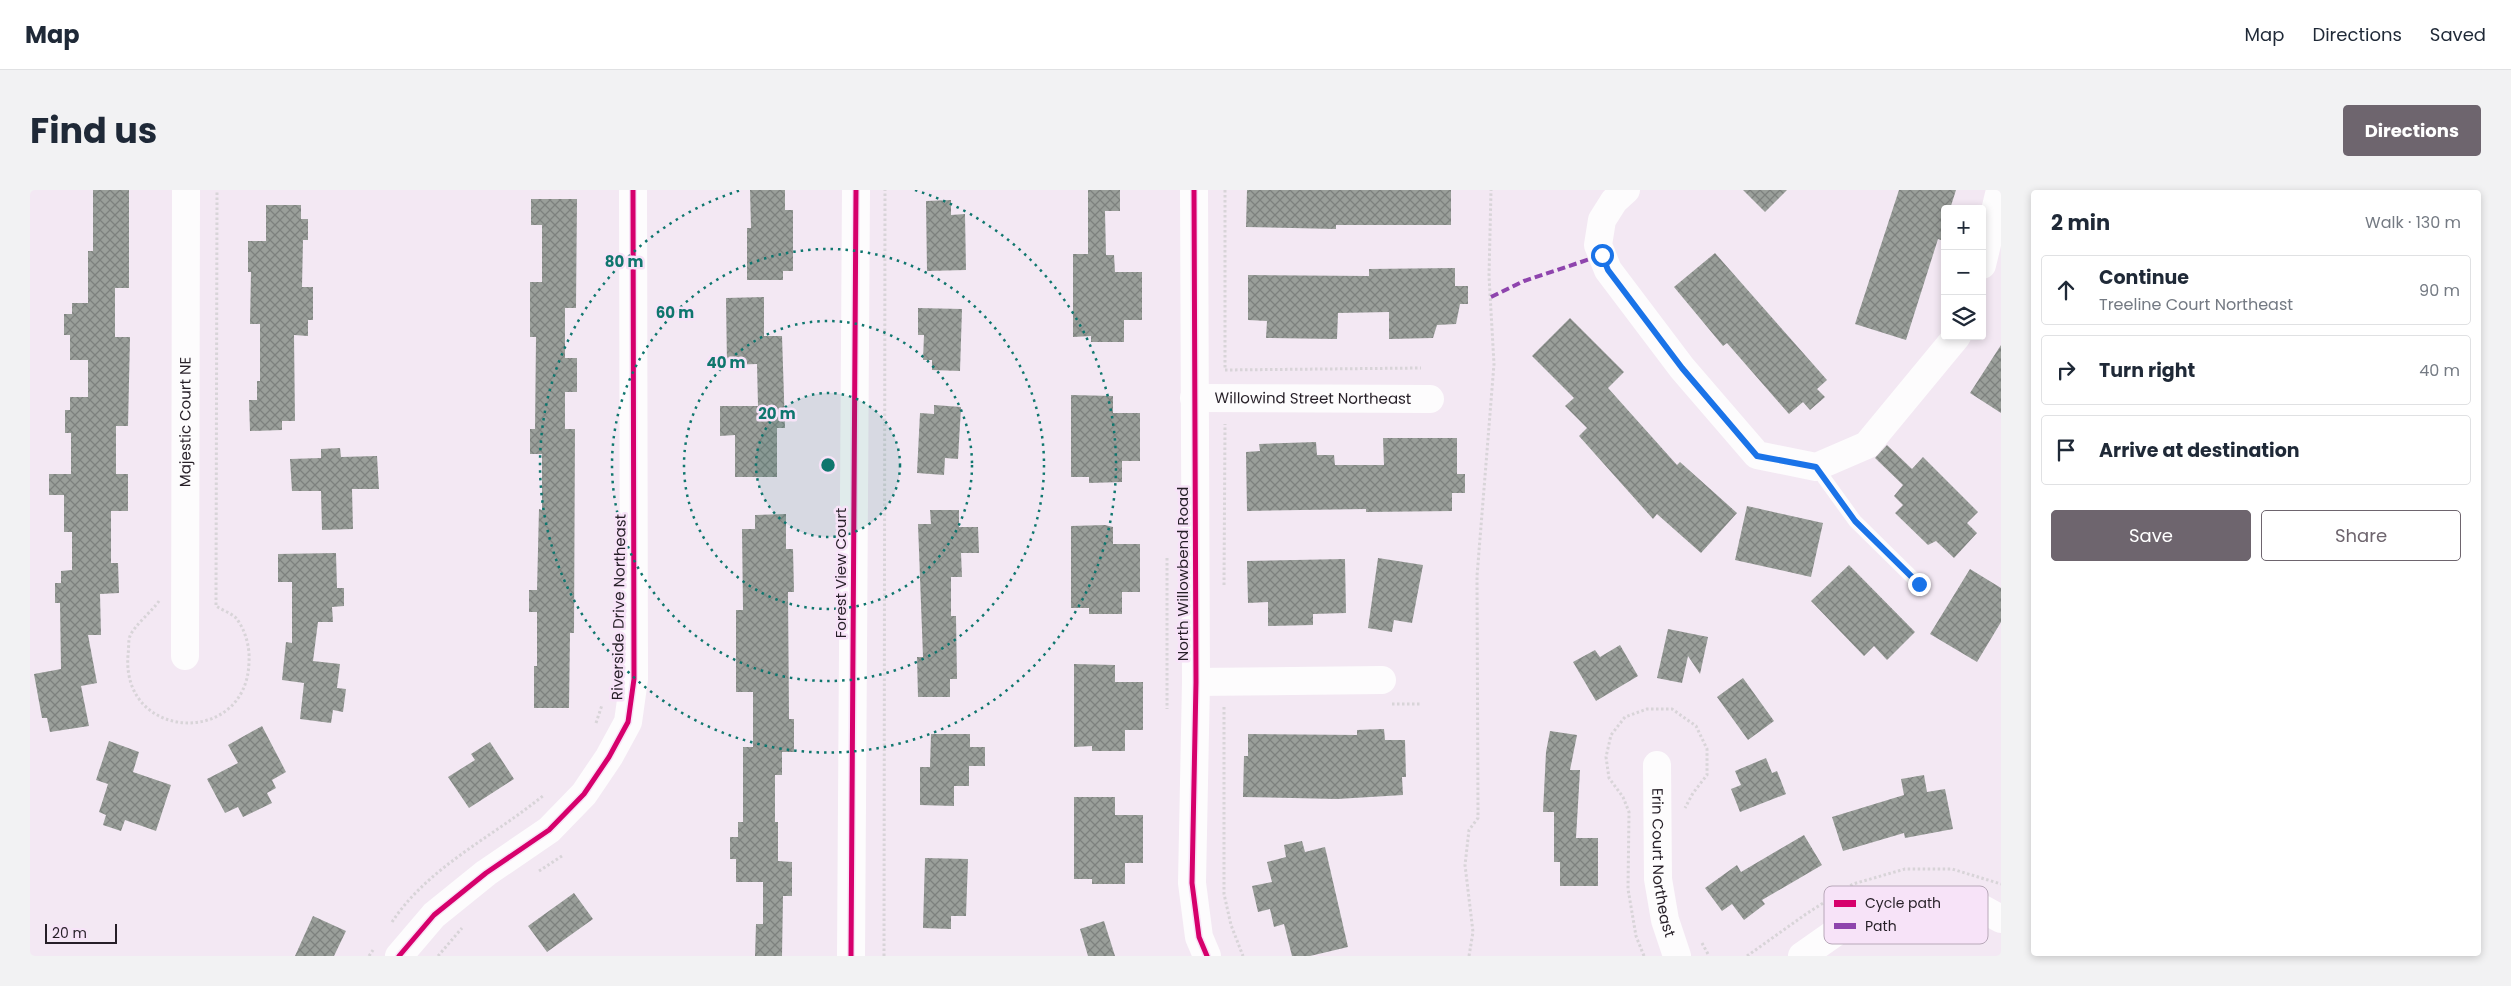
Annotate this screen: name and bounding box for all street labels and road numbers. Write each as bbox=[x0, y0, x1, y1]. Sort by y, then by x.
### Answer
street label: Majestic Court NE bbox=[174, 357, 196, 487]
street label: Willowind Street Northeast bbox=[1215, 387, 1411, 409]
street label: North Willowbend Road bbox=[1172, 487, 1193, 661]
street label: Forest View Court bbox=[830, 508, 851, 638]
street label: Riverside Drive Northeast bbox=[606, 514, 631, 700]
street label: Erin Court Northeast bbox=[1647, 788, 1681, 940]

